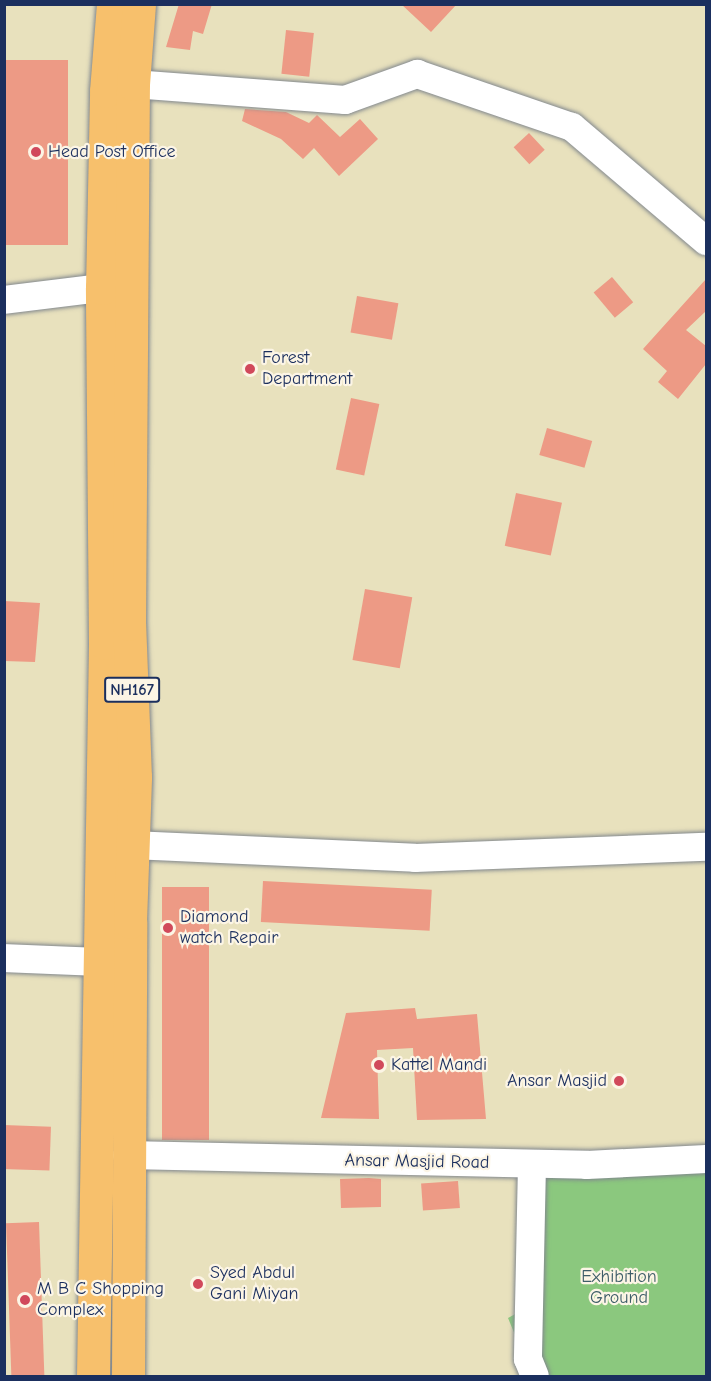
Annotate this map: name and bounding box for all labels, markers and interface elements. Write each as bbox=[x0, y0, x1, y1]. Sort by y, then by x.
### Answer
place label: Head Post Office bbox=[48, 141, 176, 163]
marker: Head Post Office bbox=[29, 145, 43, 159]
place label: Forest Department bbox=[262, 348, 352, 391]
marker: Forest Department bbox=[243, 362, 257, 376]
road number: NH167 bbox=[104, 677, 160, 703]
place label: Diamond watch Repair bbox=[180, 907, 278, 950]
marker: Diamond watch Repair bbox=[161, 921, 175, 935]
place label: Kattel Mandi bbox=[391, 1054, 487, 1076]
marker: Kattel Mandi bbox=[372, 1058, 386, 1072]
place label: Ansar Masjid bbox=[507, 1070, 607, 1092]
marker: Ansar Masjid bbox=[612, 1074, 626, 1088]
street label: Ansar Masjid Road bbox=[344, 1150, 490, 1174]
place label: Syed Abdul Gani Miyan bbox=[210, 1263, 298, 1306]
park label: Exhibition Ground bbox=[581, 1267, 657, 1310]
marker: Syed Abdul Gani Miyan bbox=[191, 1277, 205, 1291]
place label: M B C Shopping Complex bbox=[37, 1279, 164, 1322]
marker: M B C Shopping Complex bbox=[18, 1293, 32, 1307]

